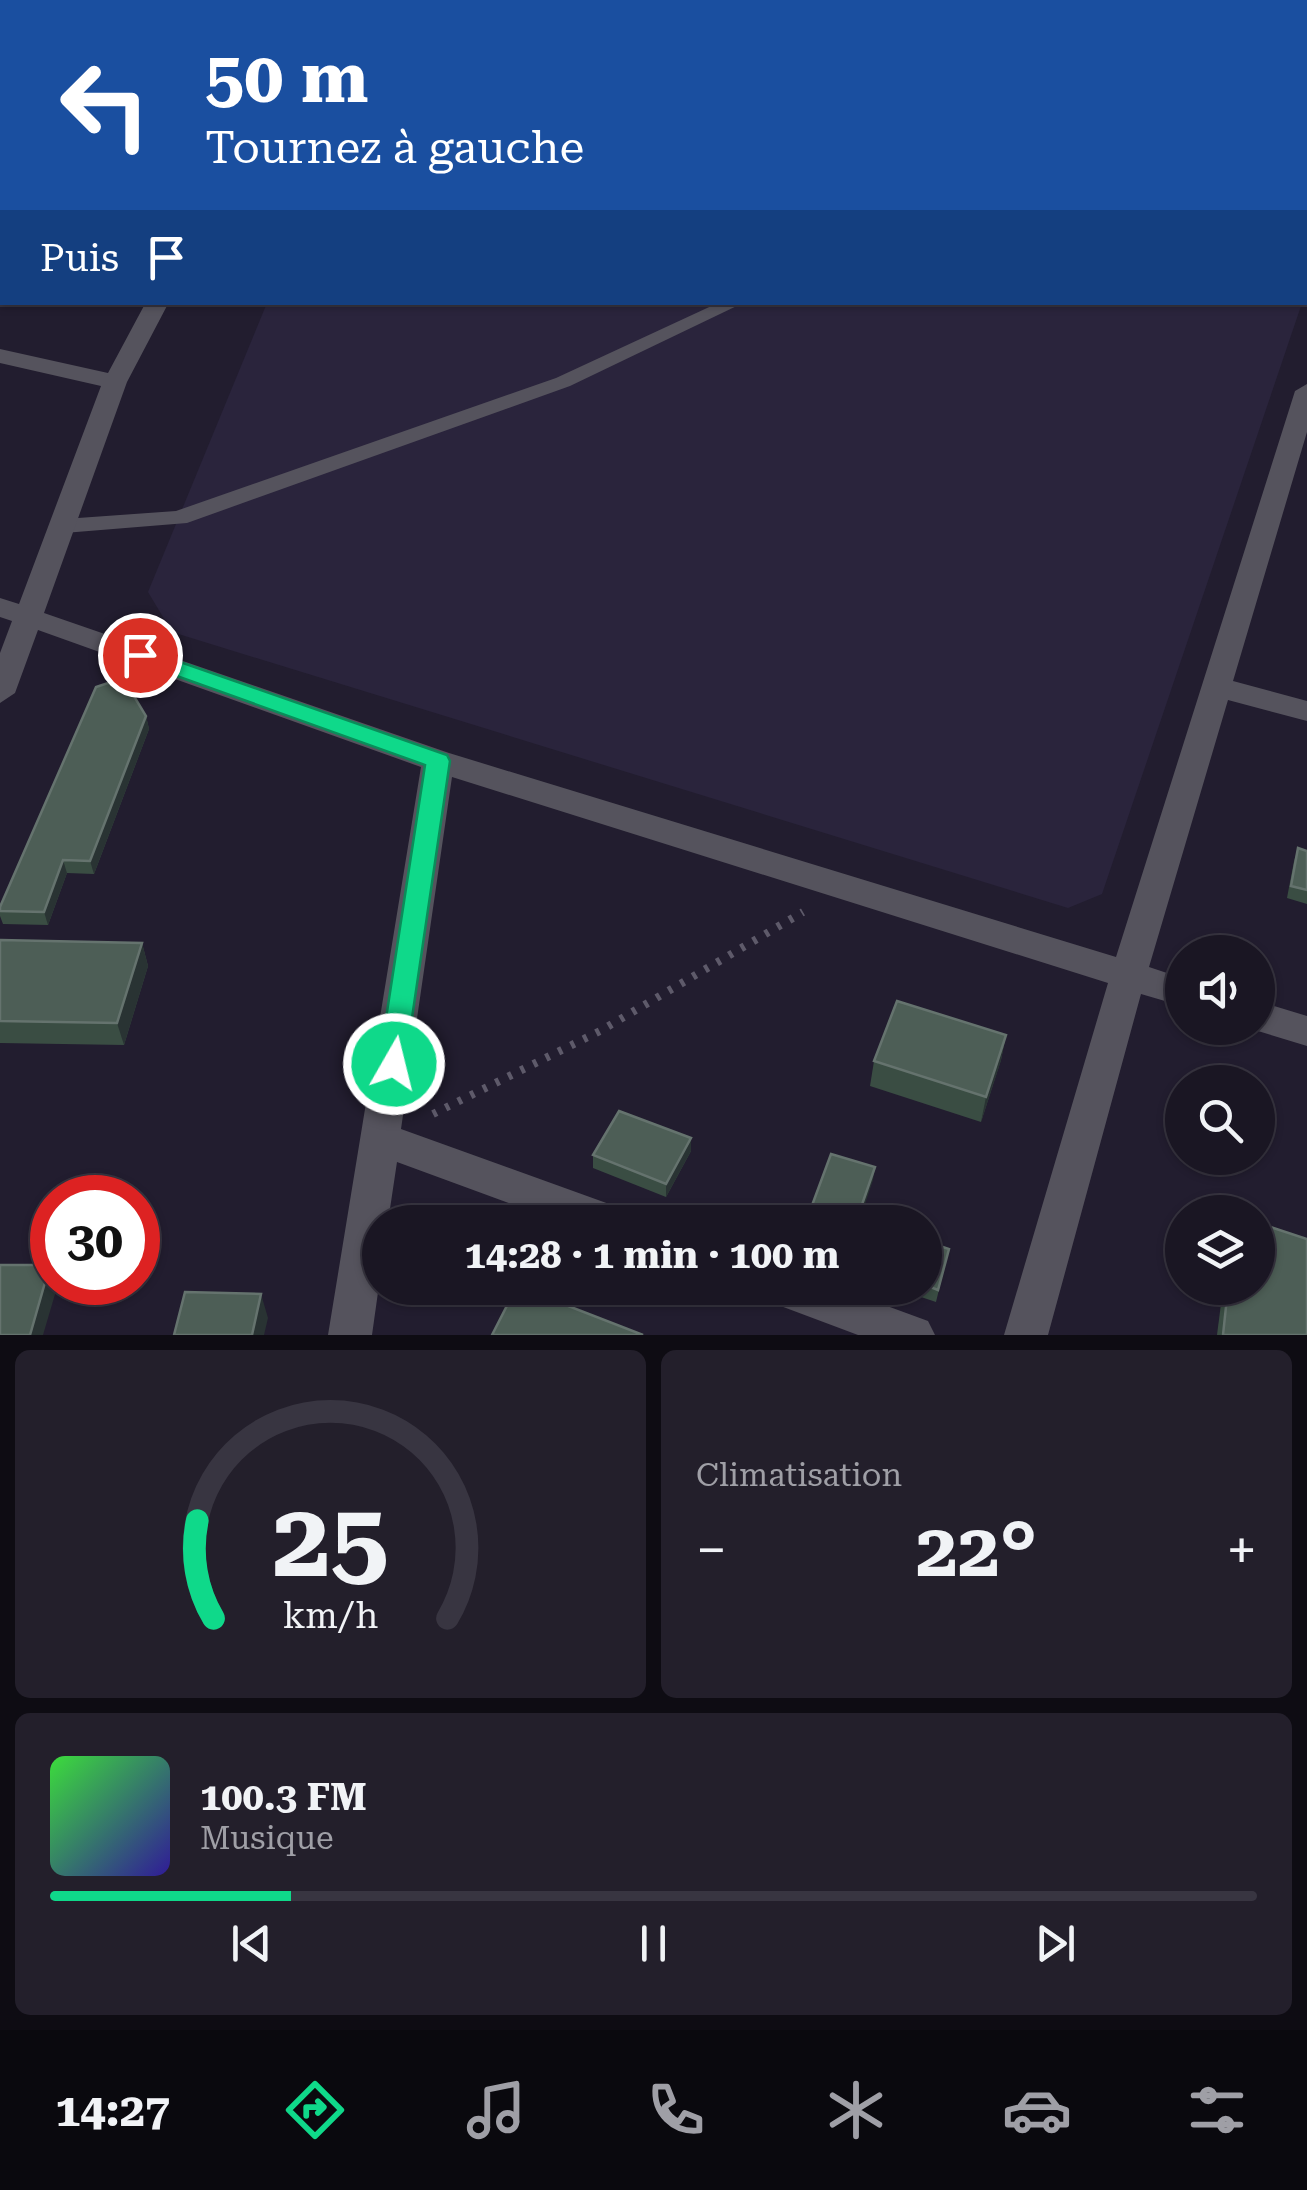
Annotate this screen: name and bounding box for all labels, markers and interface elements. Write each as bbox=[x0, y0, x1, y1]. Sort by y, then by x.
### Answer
text: 50 m bbox=[205, 37, 369, 119]
icon: left bbox=[40, 40, 170, 170]
text: Tournez à gauche bbox=[205, 121, 584, 174]
icon: arrive bbox=[139, 230, 194, 285]
text: Puis bbox=[40, 236, 119, 280]
pin bbox=[98, 613, 183, 698]
icon: arrive bbox=[113, 628, 168, 683]
map controls bbox=[1165, 935, 1275, 1305]
button: sound bbox=[1165, 935, 1275, 1045]
position arrow bbox=[342, 1012, 446, 1116]
button: search bbox=[1165, 1065, 1275, 1175]
speed limit sign: 30 bbox=[30, 1175, 160, 1305]
button: layers bbox=[1165, 1195, 1275, 1305]
text: 14:28 · 1 min · 100 m bbox=[465, 1233, 839, 1277]
text: Climatisation bbox=[696, 1456, 902, 1494]
text: 25 bbox=[272, 1480, 389, 1601]
text: 22° bbox=[916, 1506, 1037, 1594]
text: − bbox=[696, 1518, 727, 1582]
text: + bbox=[1226, 1518, 1257, 1582]
text: km/h bbox=[283, 1595, 378, 1637]
text: 100.3 FM bbox=[200, 1775, 367, 1819]
text: Musique bbox=[200, 1819, 334, 1857]
icon: previous bbox=[224, 1916, 279, 1971]
icon: pause bbox=[626, 1916, 681, 1971]
icon: next bbox=[1028, 1916, 1083, 1971]
icon: directions bbox=[280, 2075, 350, 2145]
icon: music bbox=[461, 2075, 531, 2145]
icon: phone bbox=[641, 2075, 711, 2145]
icon: climate bbox=[821, 2075, 891, 2145]
icon: car bbox=[1002, 2075, 1072, 2145]
icon: filters bbox=[1182, 2075, 1252, 2145]
text: 14:27 bbox=[55, 2084, 170, 2137]

